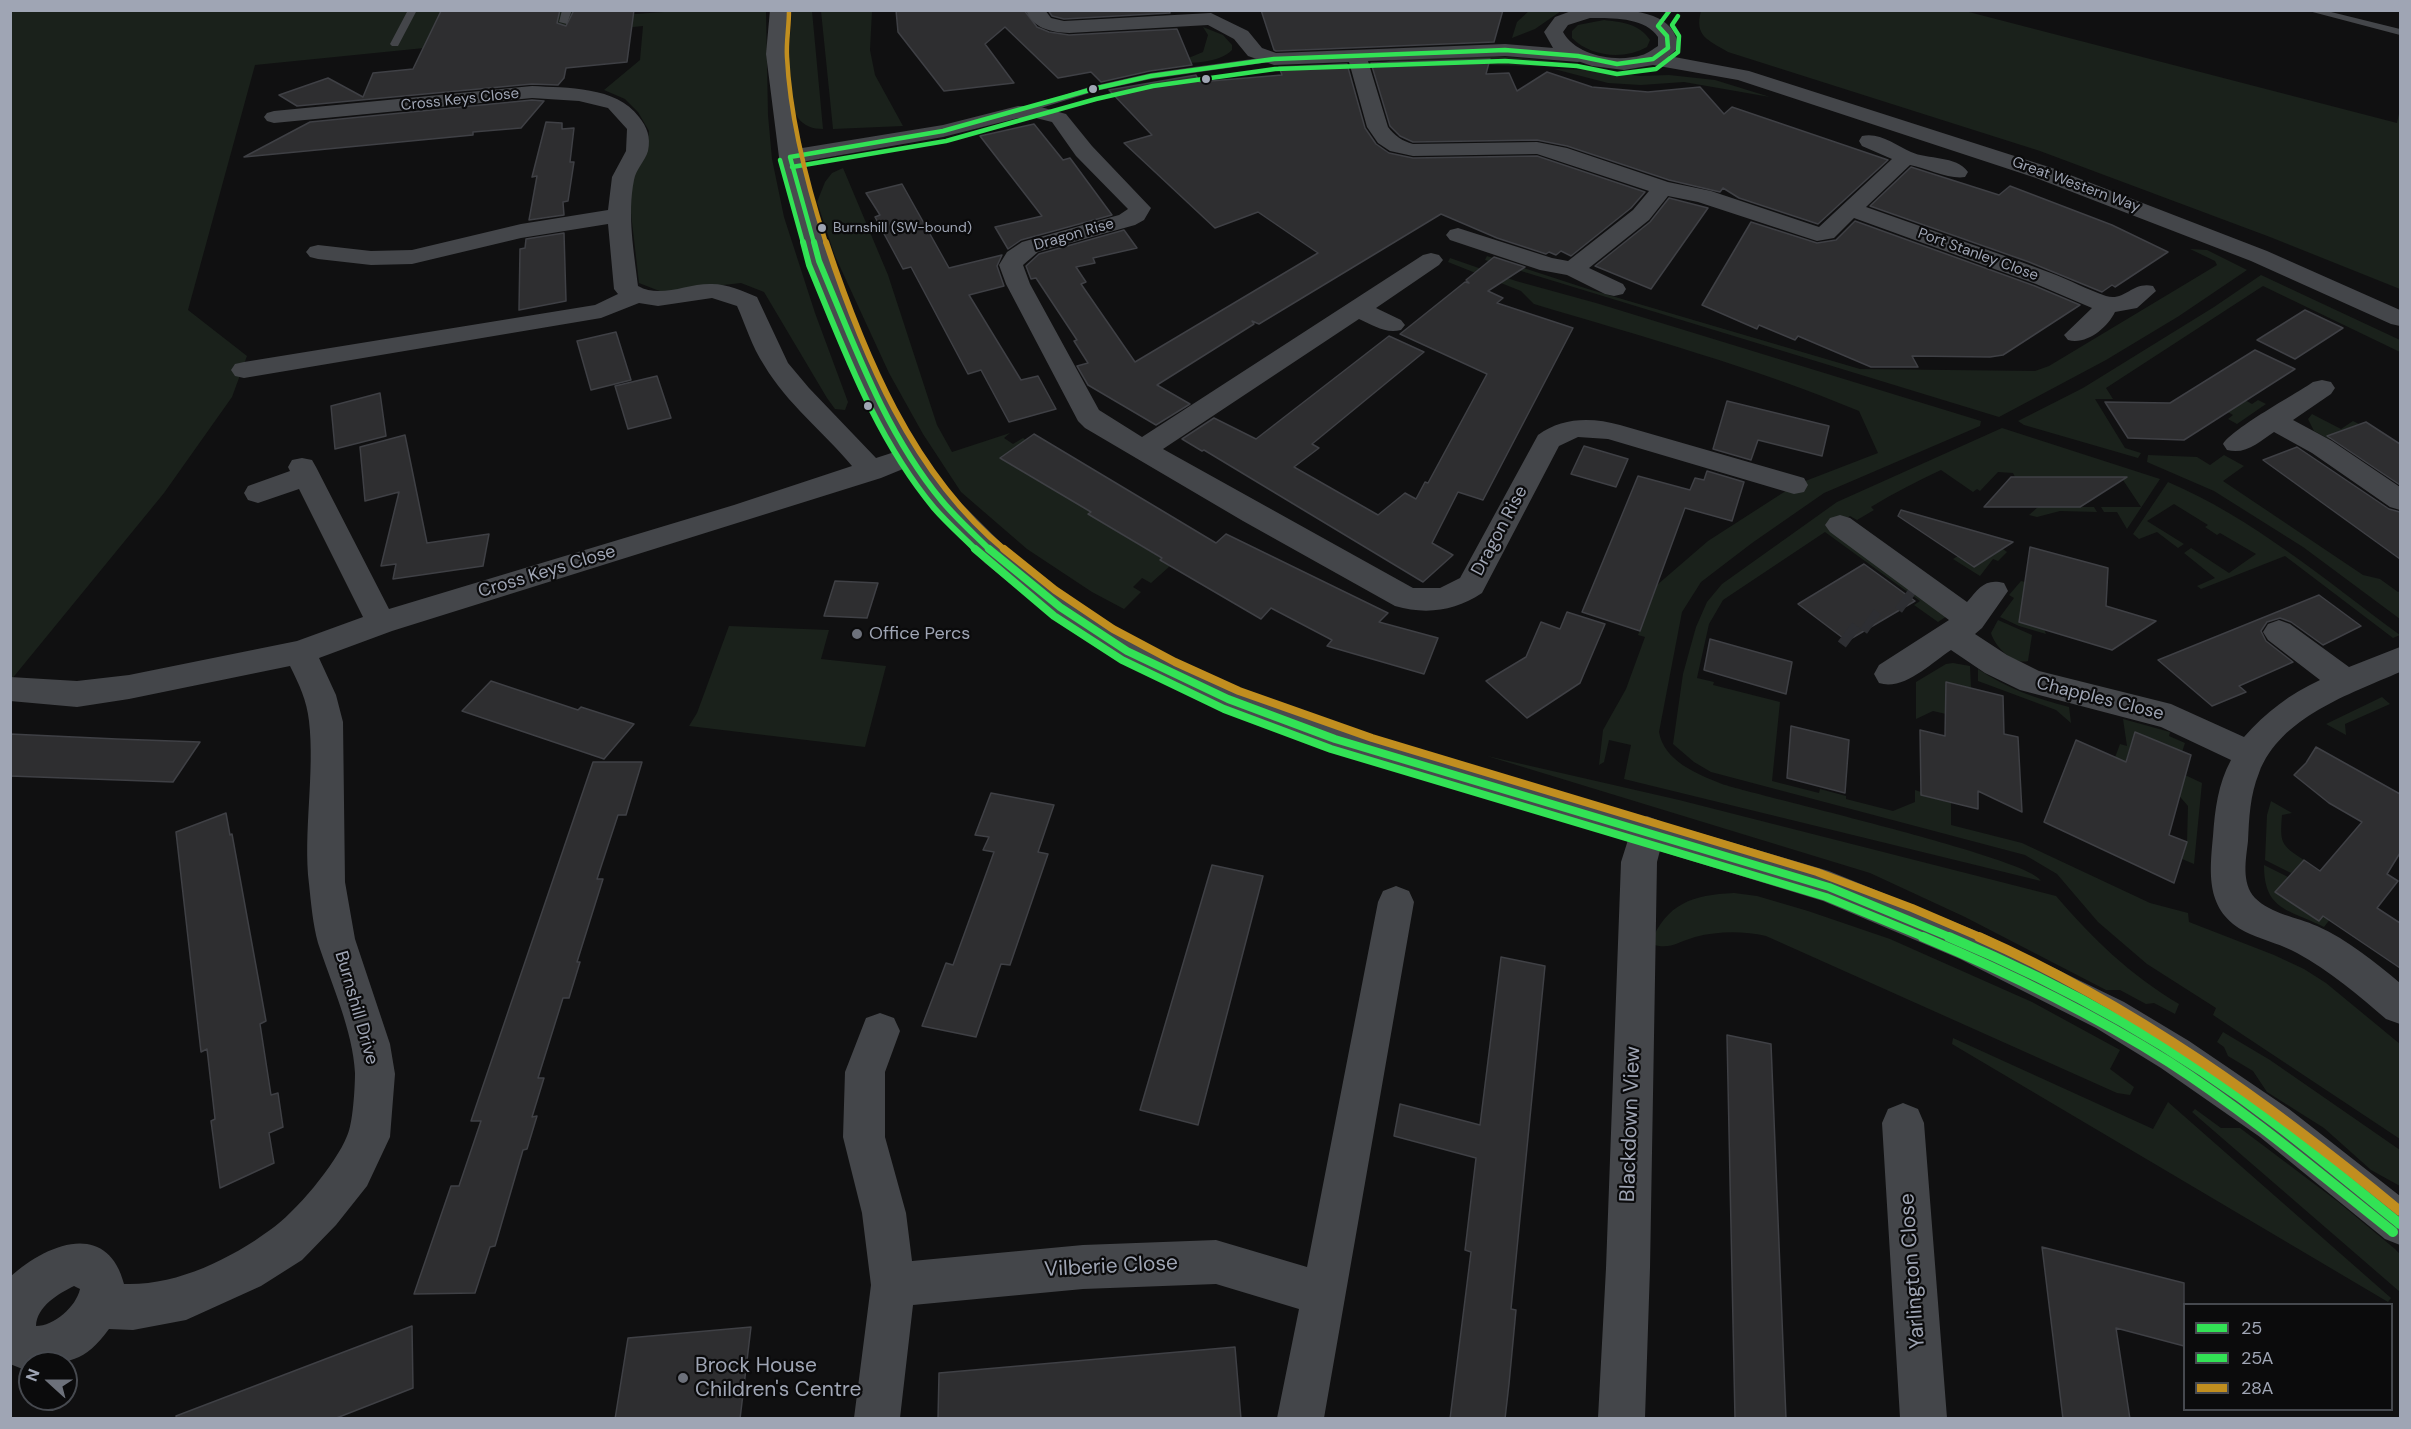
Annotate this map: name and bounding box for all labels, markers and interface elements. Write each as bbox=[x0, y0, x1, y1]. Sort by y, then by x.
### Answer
unlabelled marker bbox=[1200, 73, 1212, 85]
unlabelled marker bbox=[1087, 83, 1099, 95]
street label: Cross Keys Close bbox=[400, 85, 520, 115]
street label: Great Western Way bbox=[2010, 153, 2142, 217]
street label: Dragon Rise bbox=[1032, 215, 1116, 255]
place label: Burnshill (SW-bound) bbox=[833, 220, 972, 236]
marker: Burnshill (SW-bound) bbox=[816, 222, 828, 234]
street label: Port Stanley Close bbox=[1915, 225, 2041, 285]
unlabelled marker bbox=[862, 400, 874, 412]
street label: Dragon Rise bbox=[1467, 482, 1533, 580]
street label: Cross Keys Close bbox=[476, 541, 618, 603]
place label: Office Percs bbox=[869, 623, 970, 645]
marker: Office Percs bbox=[850, 627, 864, 641]
street label: Chapples Close bbox=[2034, 673, 2166, 725]
street label: Burnshill Drive bbox=[329, 949, 383, 1067]
street label: Blackdown View bbox=[1616, 1046, 1646, 1202]
street label: Yarlington Close bbox=[1895, 1192, 1931, 1350]
street label: Vilberie Close bbox=[1044, 1251, 1178, 1283]
legend bbox=[2183, 1303, 2393, 1411]
text: 25 bbox=[2241, 1316, 2262, 1340]
text: 25A bbox=[2241, 1346, 2274, 1370]
north arrow bbox=[18, 1351, 78, 1411]
place label: Brock House Children's Centre bbox=[695, 1353, 861, 1403]
text: N bbox=[21, 1366, 44, 1384]
marker: Brock House Children's Centre bbox=[676, 1371, 690, 1385]
text: 28A bbox=[2241, 1376, 2273, 1400]

